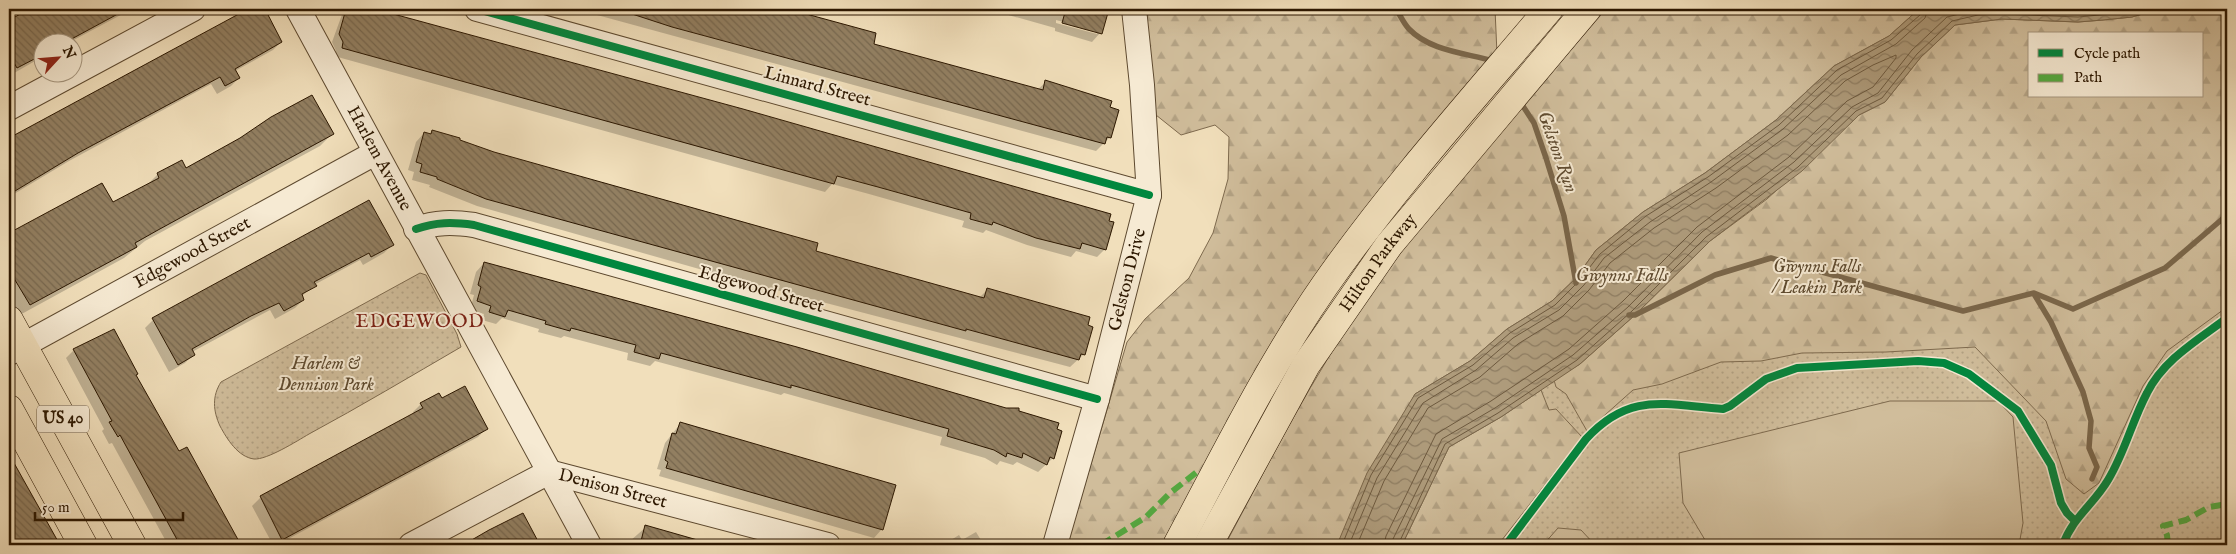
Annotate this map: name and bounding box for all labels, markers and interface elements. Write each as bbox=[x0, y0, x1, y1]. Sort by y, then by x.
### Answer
north arrow bbox=[32, 32, 82, 82]
legend bbox=[2028, 32, 2204, 98]
text: N bbox=[58, 42, 80, 62]
text: Cycle path bbox=[2074, 44, 2140, 63]
street label: Linnard Street bbox=[761, 62, 873, 112]
text: Path bbox=[2074, 68, 2102, 87]
street label: Harlem Avenue bbox=[341, 102, 417, 215]
water label: Gelston Run bbox=[1531, 108, 1583, 196]
street label: Hilton Parkway bbox=[1334, 209, 1422, 317]
street label: Edgewood Street bbox=[130, 212, 255, 294]
street label: Gelston Drive bbox=[1103, 226, 1152, 334]
park label: Gwynns Falls / Leakin Park bbox=[1771, 256, 1862, 300]
street label: Edgewood Street bbox=[696, 261, 826, 319]
water label: Gwynns Falls bbox=[1575, 264, 1669, 288]
district label: EDGEWOOD bbox=[355, 310, 485, 334]
park label: Harlem & Dennison Park bbox=[278, 353, 374, 397]
road number: US 40 bbox=[37, 406, 89, 432]
street label: Denison Street bbox=[556, 463, 670, 514]
scale bar bbox=[35, 489, 182, 521]
text: 50 m bbox=[42, 498, 70, 517]

